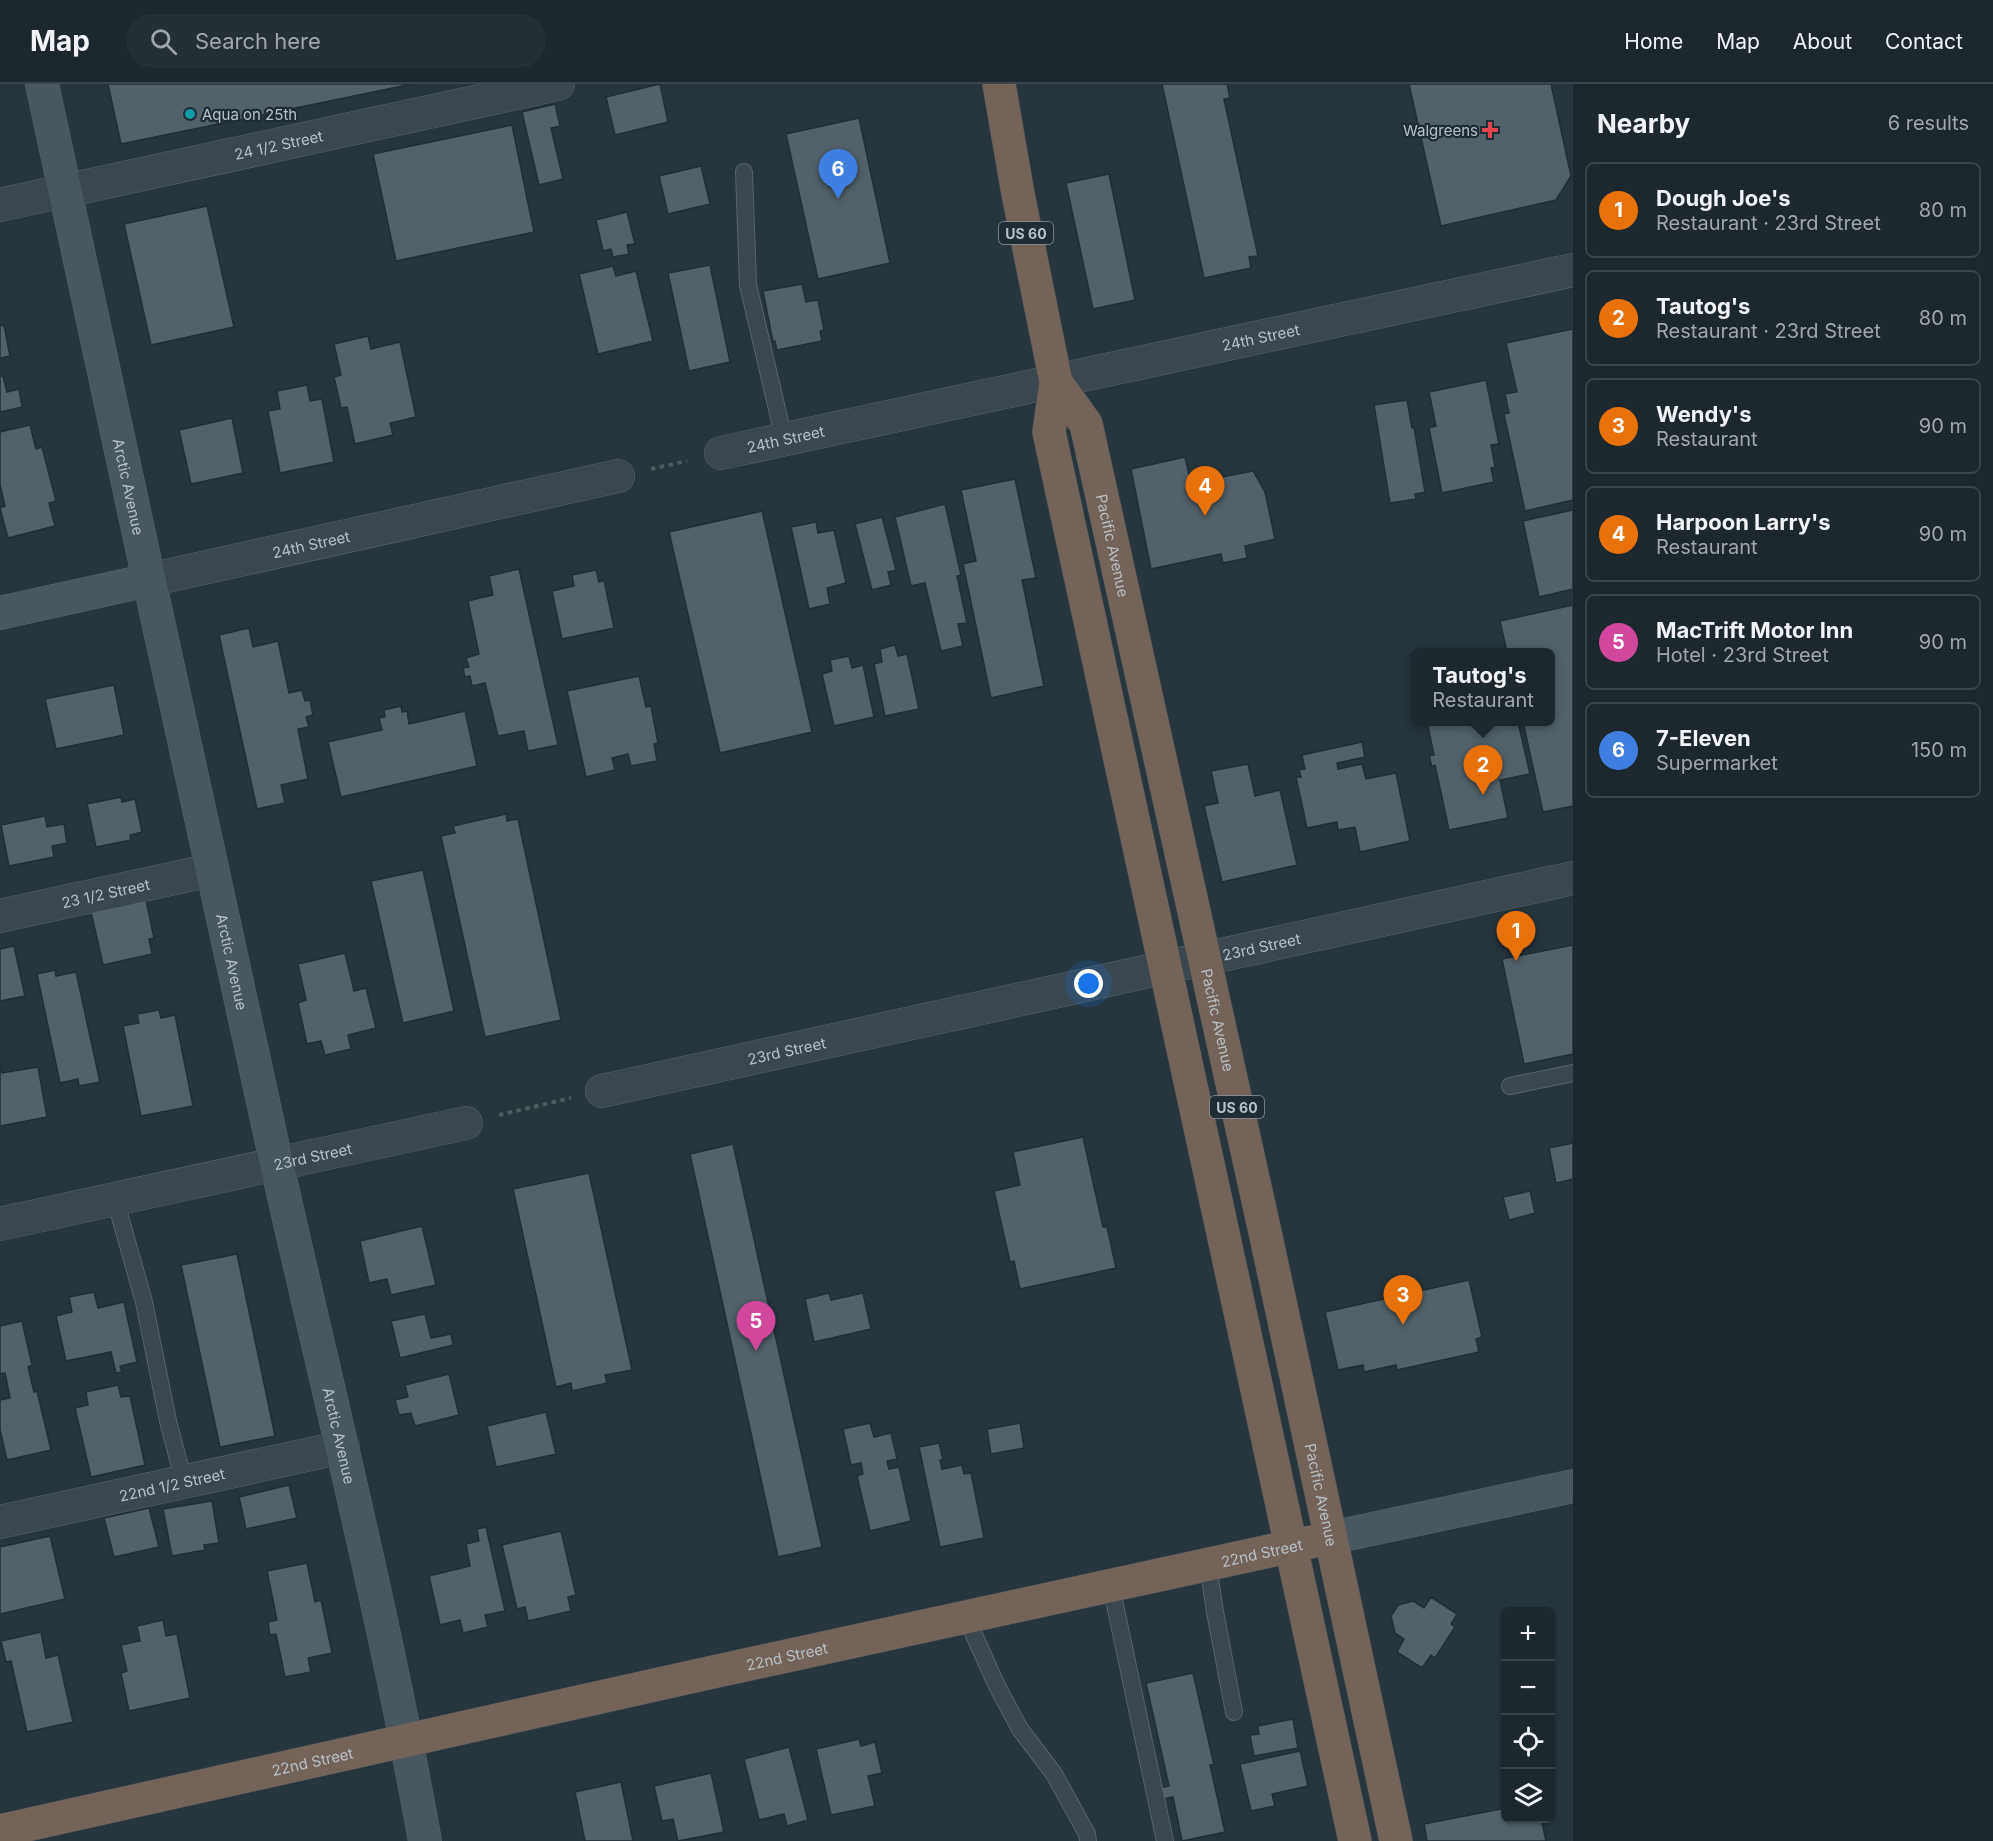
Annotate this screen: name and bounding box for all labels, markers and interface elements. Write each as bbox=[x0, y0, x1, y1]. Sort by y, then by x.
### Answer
search box bbox=[126, 14, 546, 68]
text: Map bbox=[30, 24, 90, 58]
icon: search bbox=[147, 25, 180, 58]
text: Search here bbox=[195, 28, 321, 54]
text: Home bbox=[1624, 29, 1683, 54]
text: Map bbox=[1716, 29, 1760, 54]
text: About bbox=[1793, 29, 1852, 54]
text: Contact bbox=[1885, 29, 1963, 54]
place label: Aqua on 25th bbox=[202, 105, 297, 124]
marker: Aqua on 25th bbox=[183, 107, 197, 121]
text: Nearby bbox=[1597, 108, 1690, 139]
text: 6 results bbox=[1888, 111, 1969, 135]
place label: Walgreens bbox=[1403, 121, 1478, 140]
marker: Walgreens bbox=[1483, 123, 1497, 137]
street label: 24 1/2 Street bbox=[232, 126, 325, 163]
pin: 6 bbox=[818, 150, 858, 199]
text: Dough Joe's bbox=[1656, 185, 1791, 211]
text: 1 bbox=[1614, 198, 1623, 222]
text: 80 m bbox=[1919, 198, 1967, 222]
text: Restaurant · 23rd Street bbox=[1656, 211, 1881, 235]
road number: US 60 bbox=[999, 222, 1053, 244]
text: Tautog's bbox=[1656, 293, 1750, 319]
text: 2 bbox=[1612, 306, 1625, 330]
text: 80 m bbox=[1919, 306, 1967, 330]
street label: 24th Street bbox=[1220, 319, 1301, 355]
text: Restaurant · 23rd Street bbox=[1656, 319, 1881, 343]
text: Wendy's bbox=[1656, 401, 1751, 427]
text: 3 bbox=[1612, 414, 1625, 438]
text: 90 m bbox=[1919, 414, 1967, 438]
street label: 24th Street bbox=[745, 421, 826, 457]
text: Restaurant bbox=[1656, 427, 1758, 451]
street label: Arctic Avenue bbox=[109, 437, 148, 537]
pin: 4 bbox=[1186, 466, 1224, 516]
street label: Pacific Avenue bbox=[1092, 492, 1134, 599]
text: Harpoon Larry's bbox=[1656, 509, 1831, 535]
text: 4 bbox=[1612, 522, 1625, 546]
text: 90 m bbox=[1919, 522, 1967, 546]
street label: 24th Street bbox=[270, 526, 352, 562]
text: Restaurant bbox=[1656, 535, 1758, 559]
text: MacTrift Motor Inn bbox=[1656, 617, 1853, 643]
text: 5 bbox=[1612, 630, 1625, 654]
text: 90 m bbox=[1919, 630, 1967, 654]
text: Hotel · 23rd Street bbox=[1656, 643, 1829, 667]
popup bbox=[1411, 648, 1555, 726]
text: Tautog's bbox=[1432, 662, 1527, 688]
text: Restaurant bbox=[1432, 688, 1534, 712]
text: 7-Eleven bbox=[1656, 725, 1751, 751]
text: 6 bbox=[1612, 738, 1625, 762]
text: 150 m bbox=[1911, 738, 1967, 762]
pin: 2 bbox=[1464, 746, 1502, 795]
text: Supermarket bbox=[1656, 751, 1778, 775]
street label: 23 1/2 Street bbox=[60, 874, 152, 912]
street label: Arctic Avenue bbox=[212, 912, 252, 1012]
pin: 1 bbox=[1496, 912, 1536, 961]
street label: 23rd Street bbox=[1220, 929, 1302, 964]
street label: Pacific Avenue bbox=[1197, 967, 1239, 1073]
your location bbox=[1074, 969, 1103, 998]
street label: 23rd Street bbox=[746, 1033, 828, 1068]
road number: US 60 bbox=[1210, 1096, 1264, 1118]
street label: 23rd Street bbox=[272, 1138, 354, 1174]
pin: 3 bbox=[1384, 1276, 1422, 1325]
pin: 5 bbox=[736, 1302, 776, 1351]
street label: Arctic Avenue bbox=[319, 1386, 360, 1486]
street label: Pacific Avenue bbox=[1301, 1441, 1342, 1548]
street label: 22nd 1/2 Street bbox=[117, 1464, 227, 1505]
street label: 22nd Street bbox=[1219, 1535, 1304, 1571]
map controls bbox=[1501, 1607, 1555, 1823]
button: + bbox=[1501, 1607, 1555, 1661]
street label: 22nd Street bbox=[744, 1638, 829, 1674]
button: − bbox=[1501, 1661, 1555, 1715]
button: locate bbox=[1501, 1715, 1555, 1769]
street label: 22nd Street bbox=[270, 1743, 355, 1780]
button: layers bbox=[1501, 1769, 1555, 1823]

